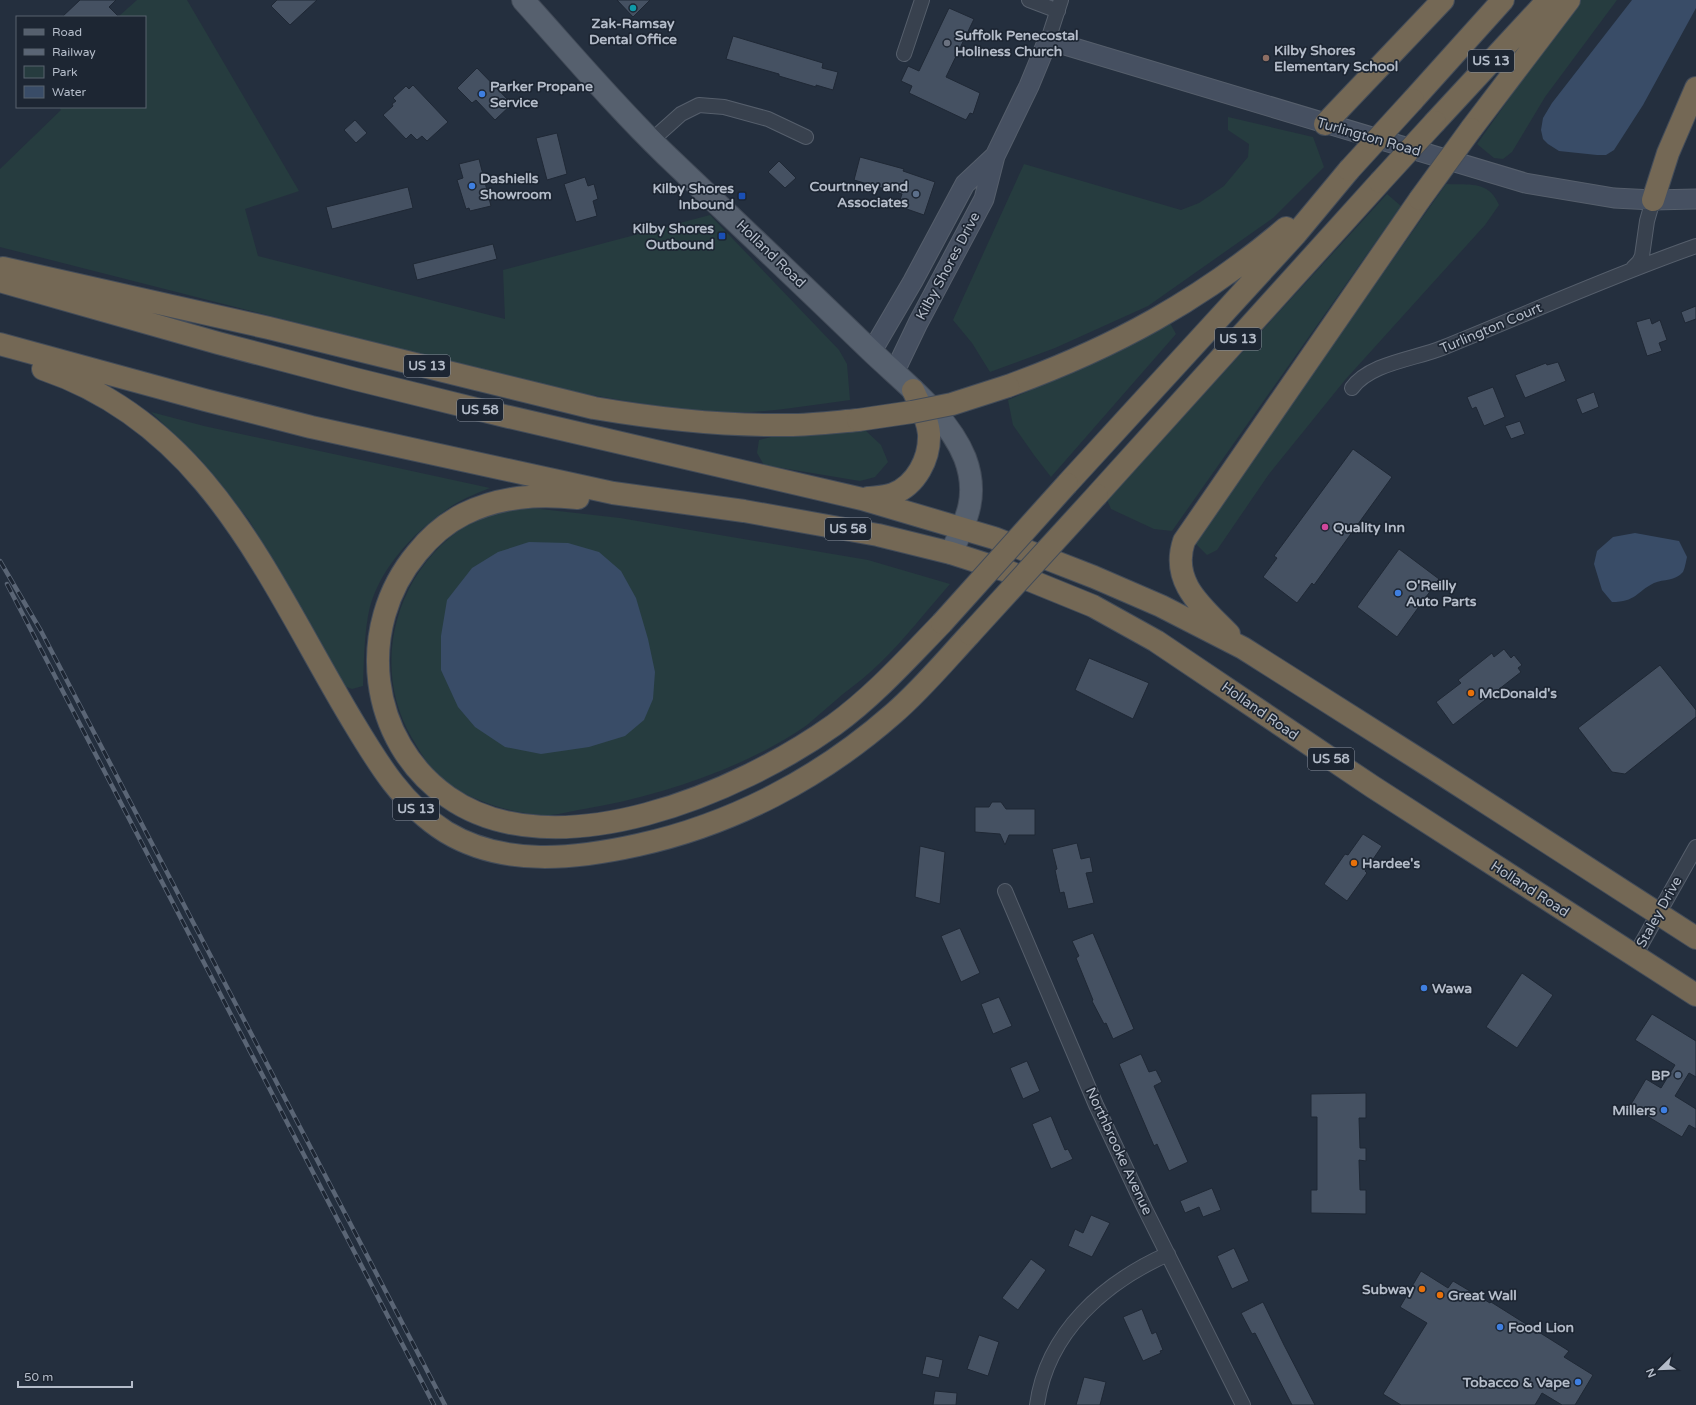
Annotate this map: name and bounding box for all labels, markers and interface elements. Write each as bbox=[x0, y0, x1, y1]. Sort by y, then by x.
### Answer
marker: Zak-Ramsay Dental Office bbox=[628, 3, 638, 13]
place label: Zak-Ramsay Dental Office bbox=[589, 15, 677, 48]
legend bbox=[16, 16, 146, 108]
text: Road bbox=[52, 25, 82, 39]
place label: Suffolk Penecostal Holiness Church bbox=[955, 27, 1079, 60]
marker: Suffolk Penecostal Holiness Church bbox=[942, 38, 952, 48]
place label: Kilby Shores Elementary School bbox=[1274, 42, 1398, 75]
text: Railway bbox=[52, 45, 96, 59]
road number: US 13 bbox=[1468, 50, 1514, 72]
marker: Kilby Shores Elementary School bbox=[1261, 53, 1271, 63]
text: Park bbox=[52, 65, 78, 79]
place label: Parker Propane Service bbox=[490, 78, 593, 111]
text: Water bbox=[52, 85, 87, 99]
marker: Parker Propane Service bbox=[477, 89, 487, 99]
street label: Turlington Road bbox=[1315, 114, 1423, 160]
place label: Dashiells Showroom bbox=[480, 170, 552, 203]
place label: Courtnney and Associates bbox=[809, 178, 908, 211]
place label: Kilby Shores Inbound bbox=[652, 180, 734, 213]
marker: Dashiells Showroom bbox=[467, 181, 477, 191]
marker: Courtnney and Associates bbox=[911, 189, 921, 199]
marker: Kilby Shores Inbound bbox=[737, 191, 747, 201]
street label: Kilby Shores Drive bbox=[912, 209, 984, 323]
street label: Holland Road bbox=[733, 217, 809, 291]
place label: Kilby Shores Outbound bbox=[632, 220, 714, 253]
marker: Kilby Shores Outbound bbox=[717, 231, 727, 241]
street label: Turlington Court bbox=[1437, 299, 1545, 357]
road number: US 13 bbox=[1215, 328, 1261, 350]
road number: US 13 bbox=[404, 355, 450, 377]
road number: US 58 bbox=[457, 399, 503, 421]
road number: US 58 bbox=[825, 518, 871, 540]
place label: Quality Inn bbox=[1333, 519, 1405, 536]
marker: Quality Inn bbox=[1320, 522, 1330, 532]
place label: O'Reilly Auto Parts bbox=[1406, 577, 1477, 610]
marker: O'Reilly Auto Parts bbox=[1393, 588, 1403, 598]
street label: Holland Road bbox=[1218, 678, 1302, 744]
place label: McDonald's bbox=[1479, 685, 1557, 702]
marker: McDonald's bbox=[1466, 688, 1476, 698]
road number: US 58 bbox=[1308, 748, 1354, 770]
road number: US 13 bbox=[393, 798, 439, 820]
place label: Hardee's bbox=[1362, 855, 1420, 872]
street label: Holland Road bbox=[1488, 857, 1572, 921]
marker: Hardee's bbox=[1349, 858, 1359, 868]
street label: Staley Drive bbox=[1633, 873, 1686, 950]
place label: Wawa bbox=[1432, 980, 1472, 997]
marker: Wawa bbox=[1419, 983, 1429, 993]
place label: BP bbox=[1651, 1067, 1671, 1084]
marker: BP bbox=[1673, 1070, 1683, 1080]
street label: Northbrooke Avenue bbox=[1082, 1084, 1156, 1218]
place label: Millers bbox=[1612, 1102, 1656, 1119]
marker: Millers bbox=[1659, 1105, 1669, 1115]
place label: Subway bbox=[1362, 1281, 1414, 1298]
marker: Subway bbox=[1417, 1284, 1427, 1294]
place label: Great Wall bbox=[1448, 1287, 1517, 1304]
marker: Great Wall bbox=[1435, 1290, 1445, 1300]
place label: Food Lion bbox=[1508, 1319, 1574, 1336]
marker: Food Lion bbox=[1495, 1322, 1505, 1332]
north arrow bbox=[1640, 1349, 1680, 1389]
scale bar bbox=[18, 1363, 132, 1389]
text: N bbox=[1644, 1366, 1659, 1379]
text: 50 m bbox=[24, 1370, 53, 1384]
place label: Tobacco & Vape bbox=[1462, 1374, 1570, 1391]
marker: Tobacco & Vape bbox=[1573, 1377, 1583, 1387]

